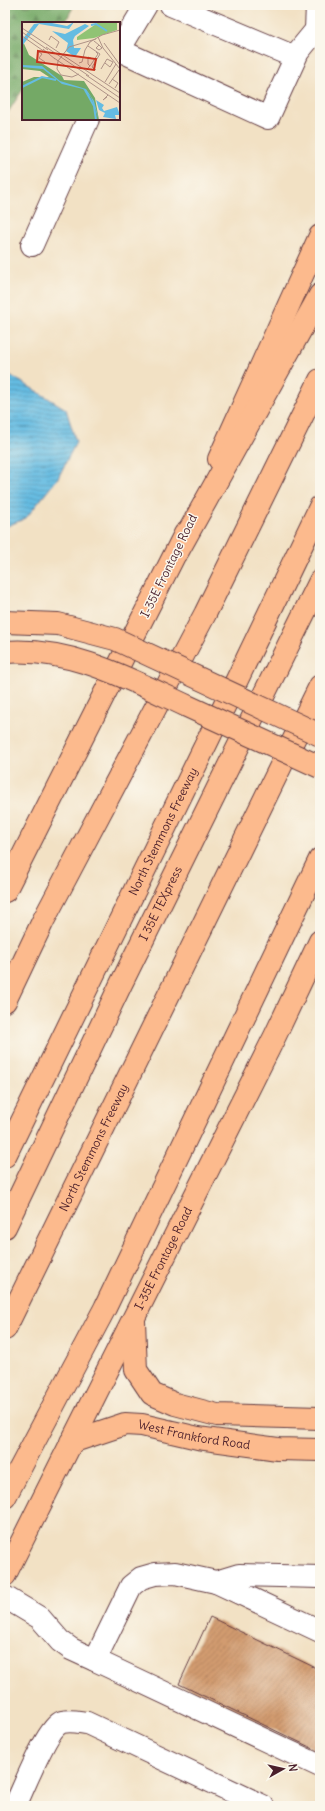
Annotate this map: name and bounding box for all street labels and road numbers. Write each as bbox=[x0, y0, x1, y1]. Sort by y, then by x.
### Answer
street label: I-35E Frontage Road bbox=[137, 512, 200, 620]
street label: North Stemmons Freeway bbox=[125, 765, 200, 898]
street label: I 35E TEXpress bbox=[136, 864, 185, 943]
street label: North Stemmons Freeway bbox=[56, 1081, 131, 1214]
street label: I-35E Frontage Road bbox=[131, 1204, 195, 1312]
street label: West Frankford Road bbox=[137, 1416, 251, 1452]

